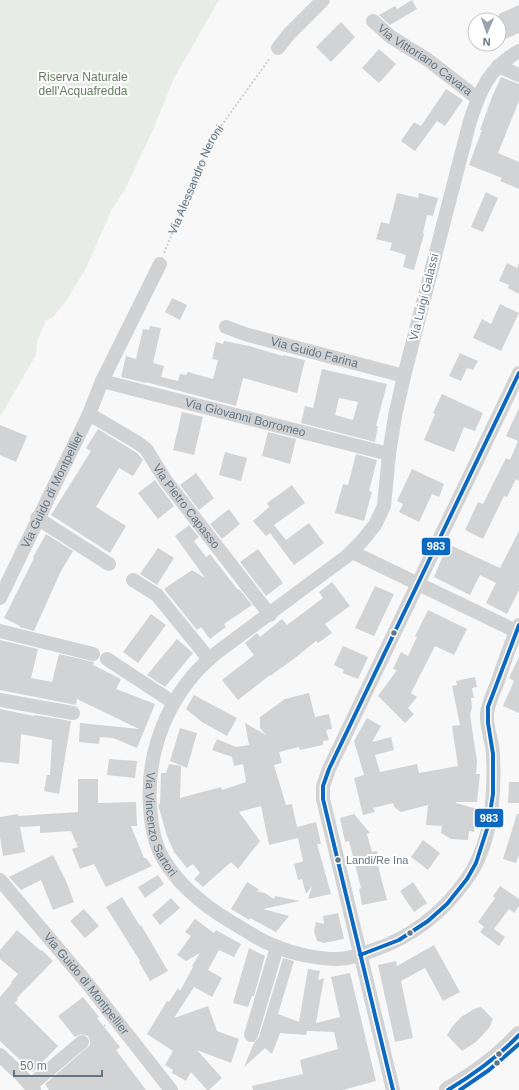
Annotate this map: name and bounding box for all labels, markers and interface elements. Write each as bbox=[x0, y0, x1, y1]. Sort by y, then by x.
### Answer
north arrow bbox=[467, 12, 507, 52]
street label: Via Vittoriano Cavara bbox=[375, 21, 475, 99]
text: N bbox=[482, 36, 491, 48]
park label: Riserva Naturale dell'Acquafredda bbox=[38, 70, 128, 98]
street label: Via Alessandro Neroni bbox=[165, 122, 227, 237]
street label: Via Luigi Galassi bbox=[406, 252, 442, 342]
street label: Via Guido Farina bbox=[269, 334, 360, 371]
street label: Via Giovanni Borromeo bbox=[184, 395, 308, 440]
street label: Via Guido di Montpellier bbox=[18, 430, 86, 550]
street label: Via Pietro Capasso bbox=[150, 461, 223, 552]
line badge: 983 bbox=[421, 537, 451, 556]
text: 983 bbox=[427, 540, 445, 552]
unlabelled marker bbox=[389, 628, 399, 638]
street label: Via Vincenzo Sartori bbox=[143, 771, 180, 879]
line badge: 983 bbox=[474, 808, 504, 828]
text: 983 bbox=[480, 812, 498, 824]
place label: Landi/Re Ina bbox=[346, 854, 409, 866]
marker: Landi/Re Ina bbox=[333, 855, 343, 865]
unlabelled marker bbox=[405, 928, 415, 938]
street label: Via Guido di Montpellier bbox=[41, 930, 132, 1038]
unlabelled marker bbox=[494, 1049, 504, 1059]
scale bar bbox=[14, 1052, 102, 1078]
unlabelled marker bbox=[492, 1058, 502, 1068]
text: 50 m bbox=[20, 1059, 47, 1073]

